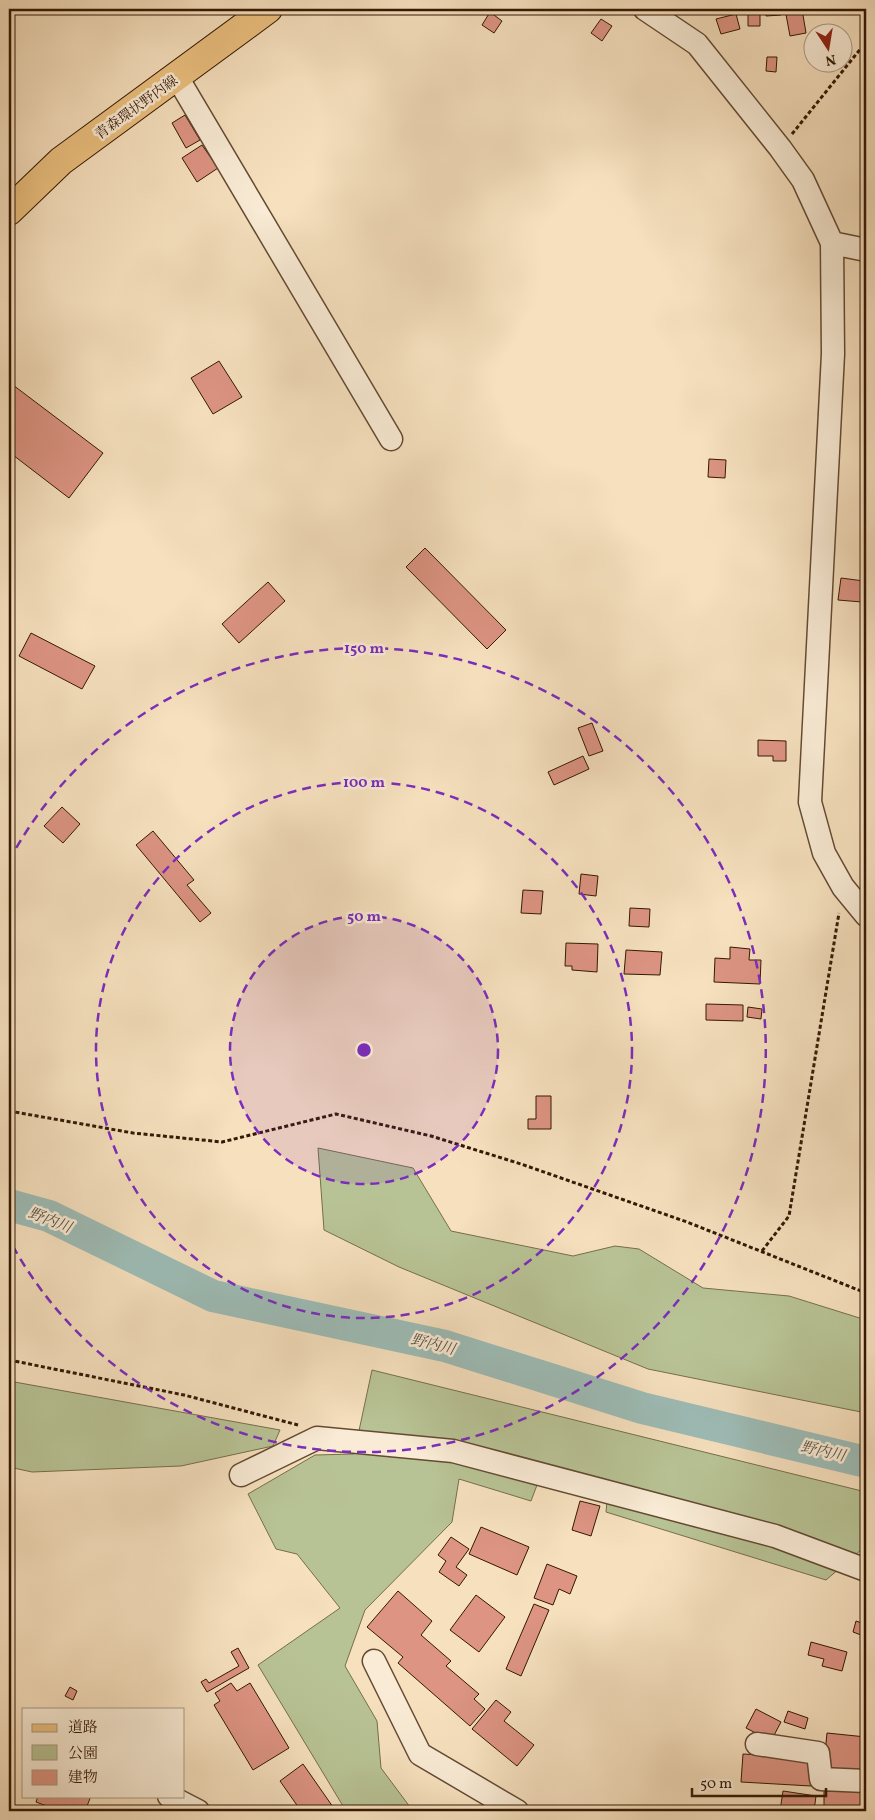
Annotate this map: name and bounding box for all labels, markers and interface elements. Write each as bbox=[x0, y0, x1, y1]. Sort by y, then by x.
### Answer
north arrow bbox=[802, 22, 852, 72]
text: N bbox=[823, 49, 837, 70]
street label: 青森環状野内線 bbox=[92, 72, 182, 145]
text: 150 m bbox=[344, 639, 384, 660]
text: 100 m bbox=[343, 773, 386, 794]
text: 50 m bbox=[347, 907, 381, 928]
centre of rings bbox=[355, 1041, 373, 1059]
water label: 野内川 bbox=[25, 1204, 76, 1240]
water label: 野内川 bbox=[408, 1330, 459, 1362]
water label: 野内川 bbox=[798, 1437, 849, 1468]
legend bbox=[22, 1708, 185, 1798]
text: 道路 bbox=[68, 1718, 98, 1739]
text: 公園 bbox=[68, 1744, 98, 1765]
scale bar bbox=[692, 1765, 826, 1797]
text: 建物 bbox=[68, 1768, 98, 1789]
text: 50 m bbox=[700, 1774, 732, 1795]

